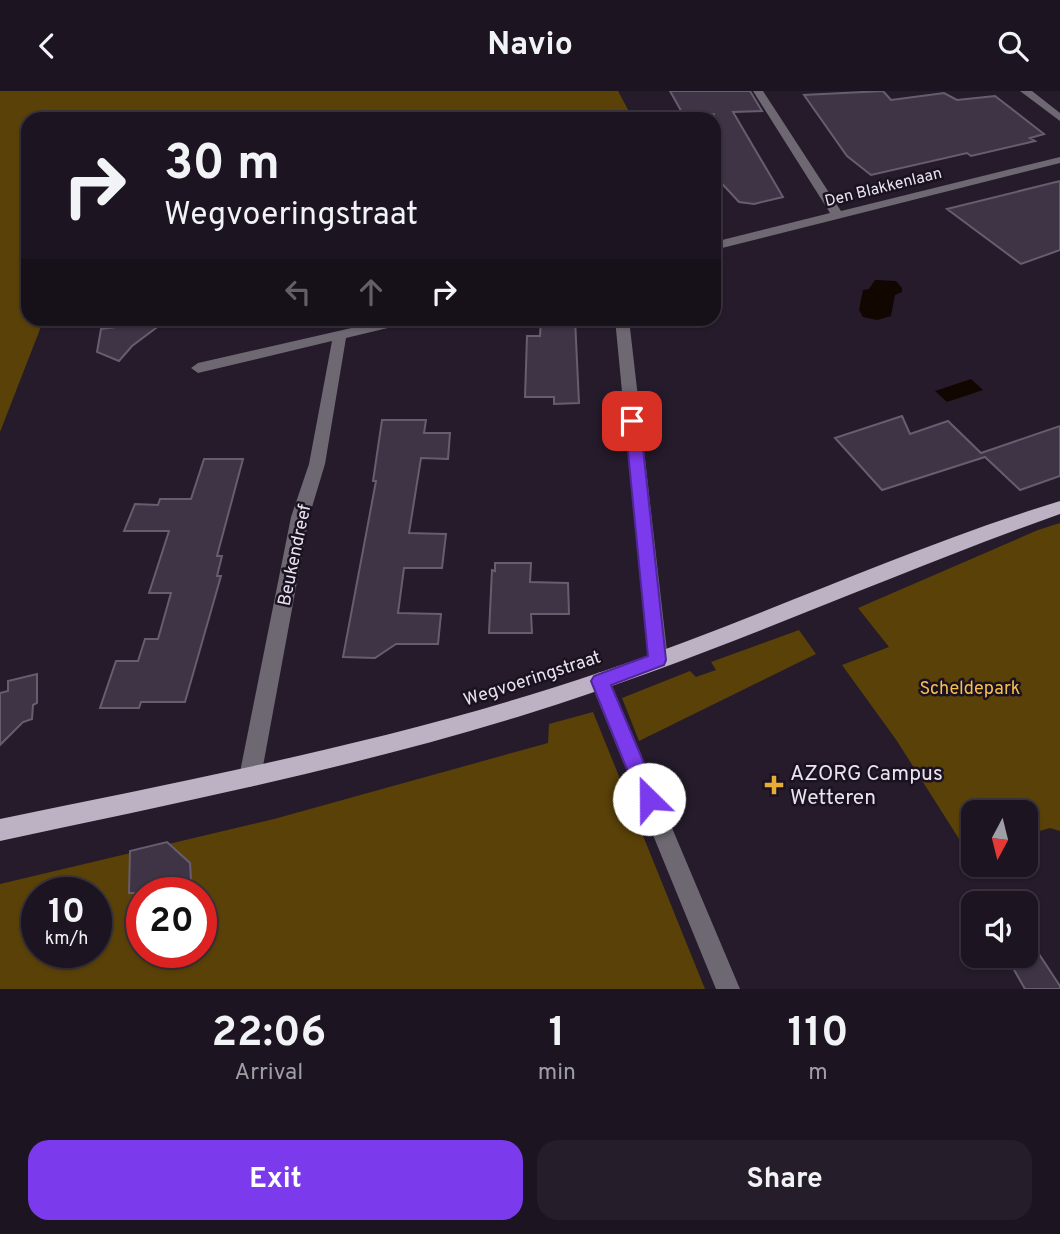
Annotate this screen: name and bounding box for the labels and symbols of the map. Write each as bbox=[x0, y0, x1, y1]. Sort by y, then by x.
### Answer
street label: Den Blakkenlaan bbox=[823, 164, 944, 212]
pin bbox=[602, 391, 662, 451]
street label: Beukendreef bbox=[274, 503, 317, 608]
street label: Wegvoeringstraat bbox=[461, 646, 604, 712]
park label: Scheldepark bbox=[920, 678, 1020, 701]
place label: AZORG Campus Wetteren bbox=[790, 761, 943, 812]
position arrow bbox=[612, 762, 686, 836]
marker: AZORG Campus Wetteren bbox=[764, 775, 784, 795]
north arrow bbox=[961, 800, 1038, 877]
speed limit sign: 20 bbox=[126, 877, 217, 968]

